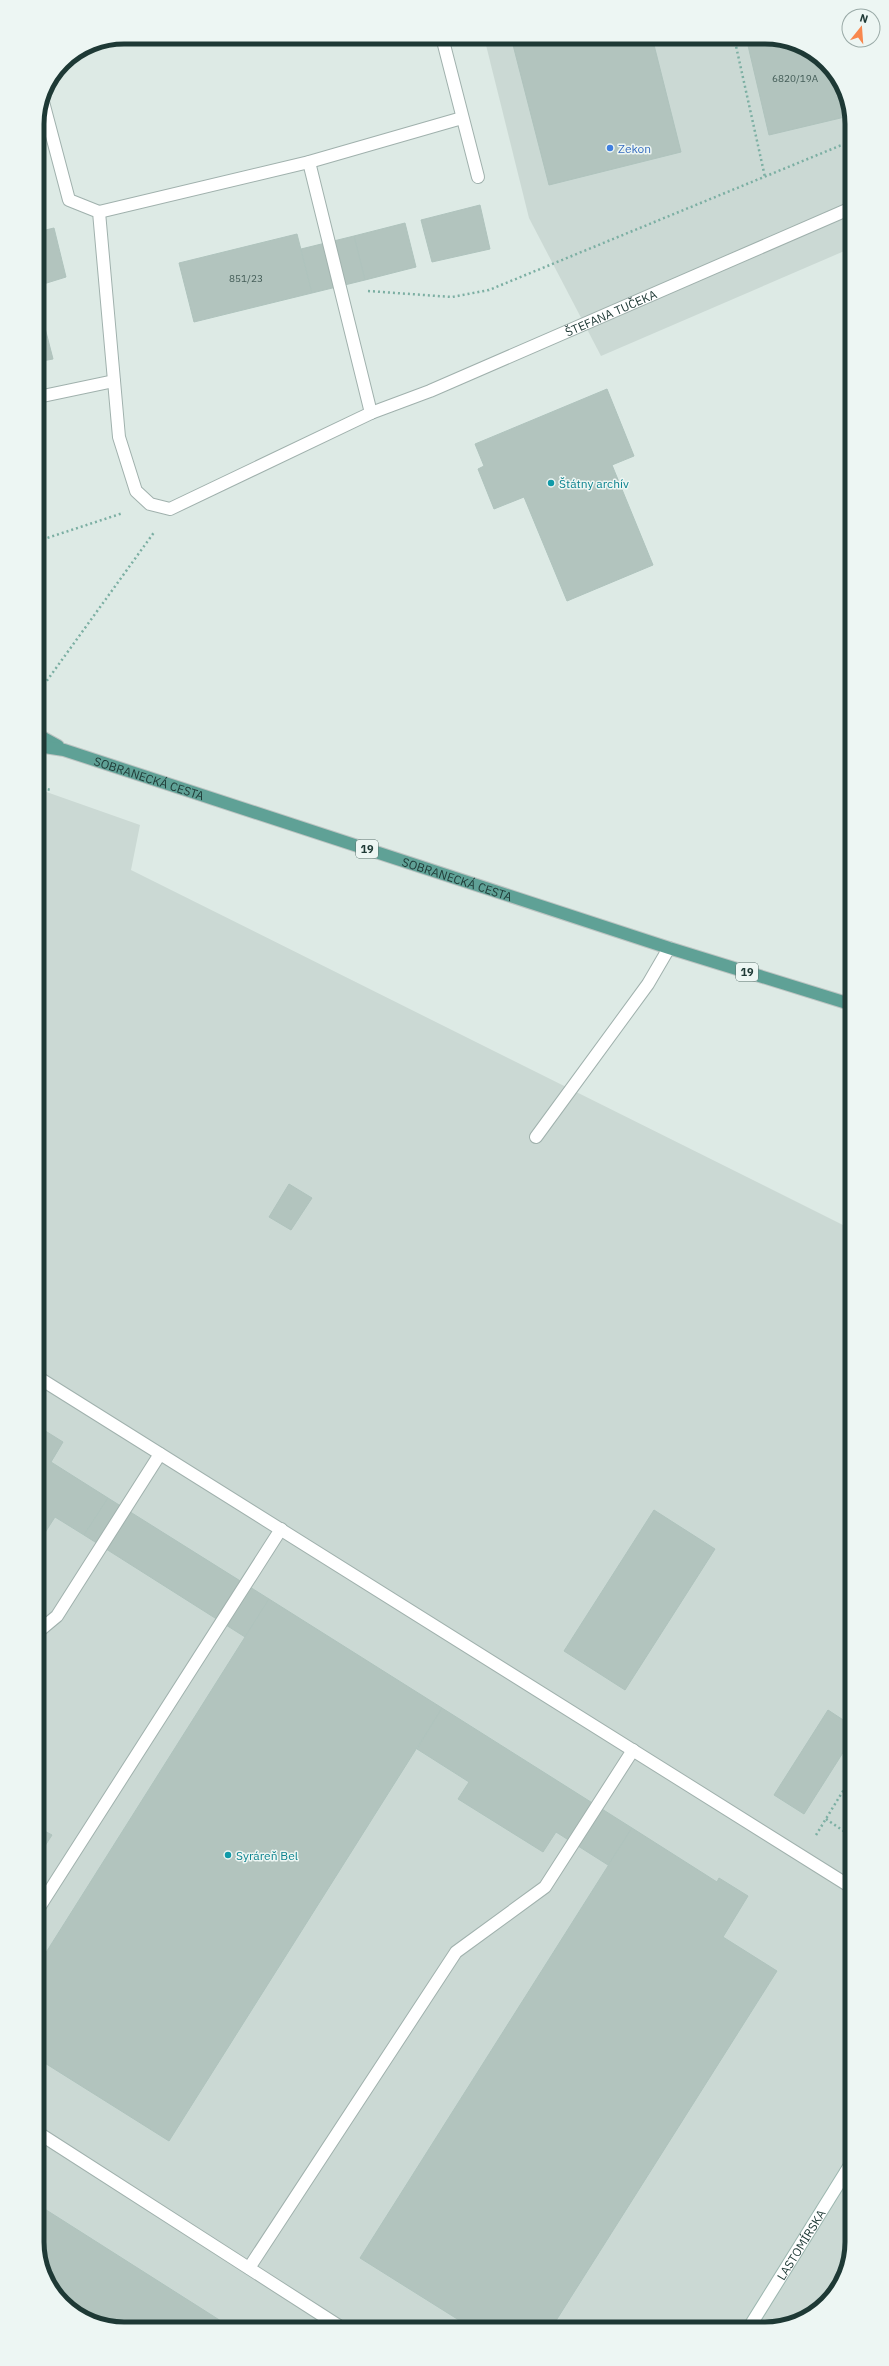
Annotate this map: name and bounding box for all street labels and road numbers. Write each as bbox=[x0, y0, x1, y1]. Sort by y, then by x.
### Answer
street label: ŠTEFANA TUČEKA bbox=[563, 286, 659, 339]
street label: SOBRANECKÁ CESTA bbox=[92, 753, 206, 803]
road number: 19 bbox=[356, 840, 378, 858]
street label: SOBRANECKÁ CESTA bbox=[400, 854, 514, 904]
road number: 19 bbox=[736, 963, 758, 981]
street label: LASTOMÍRSKA bbox=[773, 2206, 828, 2283]

